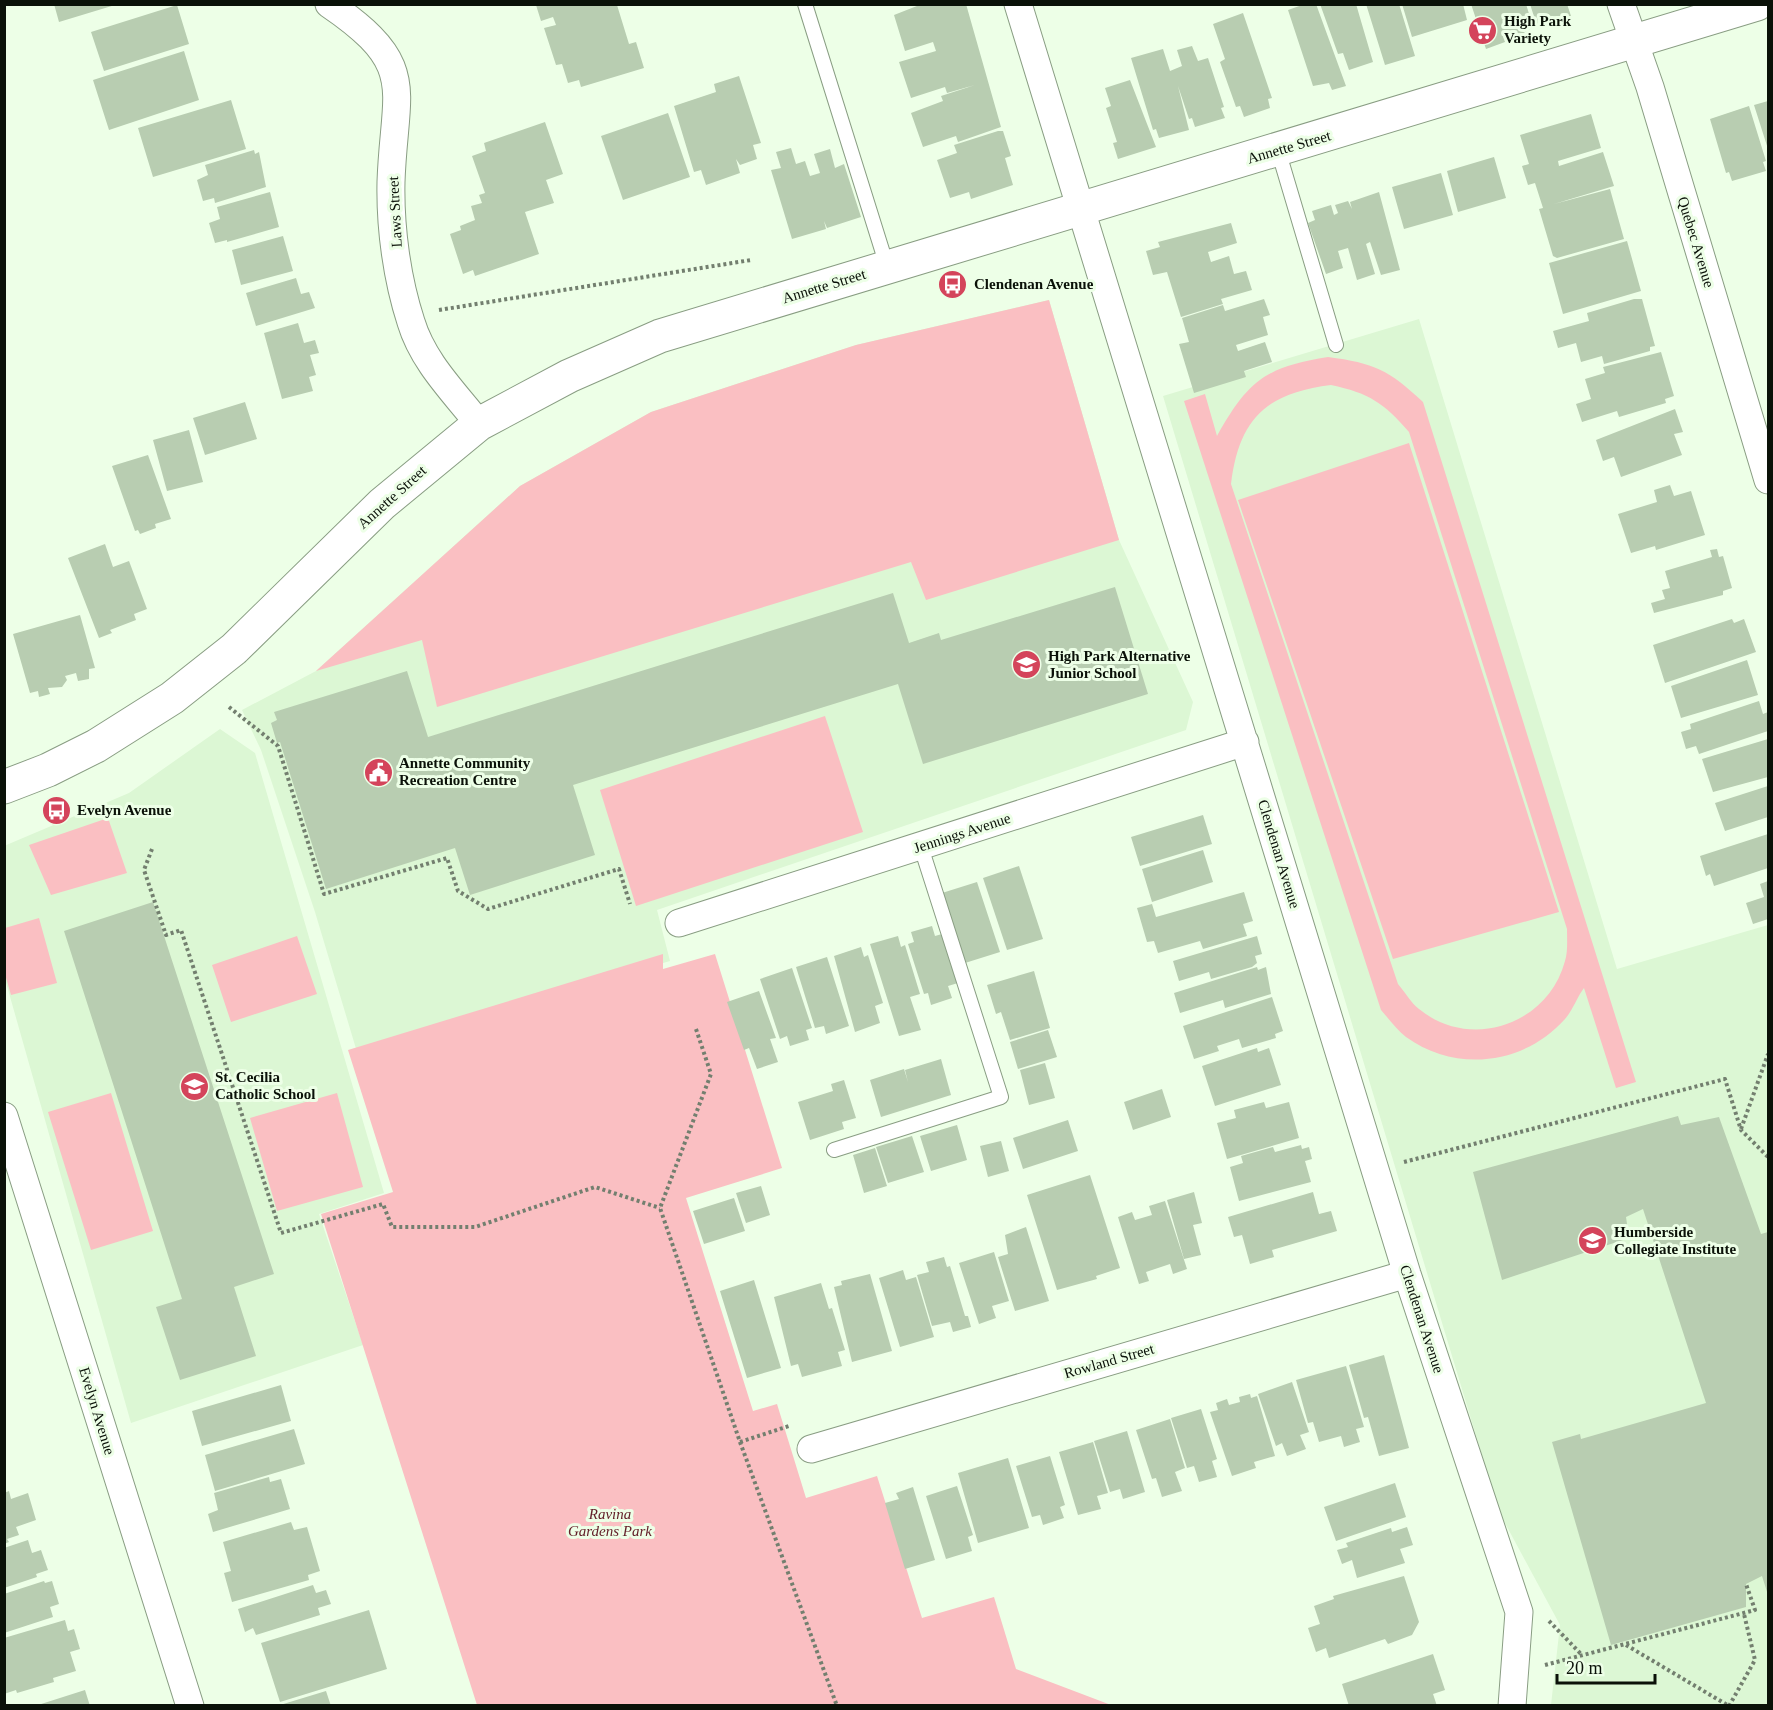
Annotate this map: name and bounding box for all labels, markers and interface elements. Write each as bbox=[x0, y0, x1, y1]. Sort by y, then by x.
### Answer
place label: High Park Variety bbox=[1504, 13, 1572, 46]
supermarket icon: High Park Variety bbox=[1467, 14, 1499, 46]
street label: Annette Street bbox=[1245, 127, 1333, 167]
street label: Laws Street bbox=[385, 175, 405, 248]
street label: Quebec Avenue bbox=[1675, 195, 1718, 290]
street label: Annette Street bbox=[780, 266, 868, 306]
bus stop icon: Clendenan Avenue bbox=[937, 268, 969, 300]
place label: Clendenan Avenue bbox=[974, 276, 1094, 292]
street label: Annette Street bbox=[355, 462, 430, 532]
place label: High Park Alternative Junior School bbox=[1048, 648, 1191, 681]
school or university icon: High Park Alternative Junior School bbox=[1011, 649, 1043, 681]
place label: Annette Community Recreation Centre bbox=[399, 755, 531, 788]
public building icon: Annette Community Recreation Centre bbox=[362, 756, 394, 788]
bus stop icon: Evelyn Avenue bbox=[40, 794, 72, 826]
street label: Clendenan Avenue bbox=[1255, 798, 1303, 911]
place label: Evelyn Avenue bbox=[77, 802, 172, 818]
street label: Jennings Avenue bbox=[912, 810, 1013, 856]
place label: St. Cecilia Catholic School bbox=[215, 1069, 315, 1102]
school or university icon: St. Cecilia Catholic School bbox=[178, 1070, 210, 1102]
place label: Humberside Collegiate Institute bbox=[1614, 1224, 1736, 1257]
school or university icon: Humberside Collegiate Institute bbox=[1577, 1225, 1609, 1257]
street label: Clendenan Avenue bbox=[1397, 1263, 1447, 1375]
street label: Rowland Street bbox=[1062, 1340, 1157, 1381]
street label: Evelyn Avenue bbox=[76, 1365, 118, 1457]
park label: Ravina Gardens Park bbox=[568, 1506, 652, 1539]
scale bar bbox=[1557, 1647, 1654, 1685]
text: 20 m bbox=[1566, 1658, 1603, 1678]

